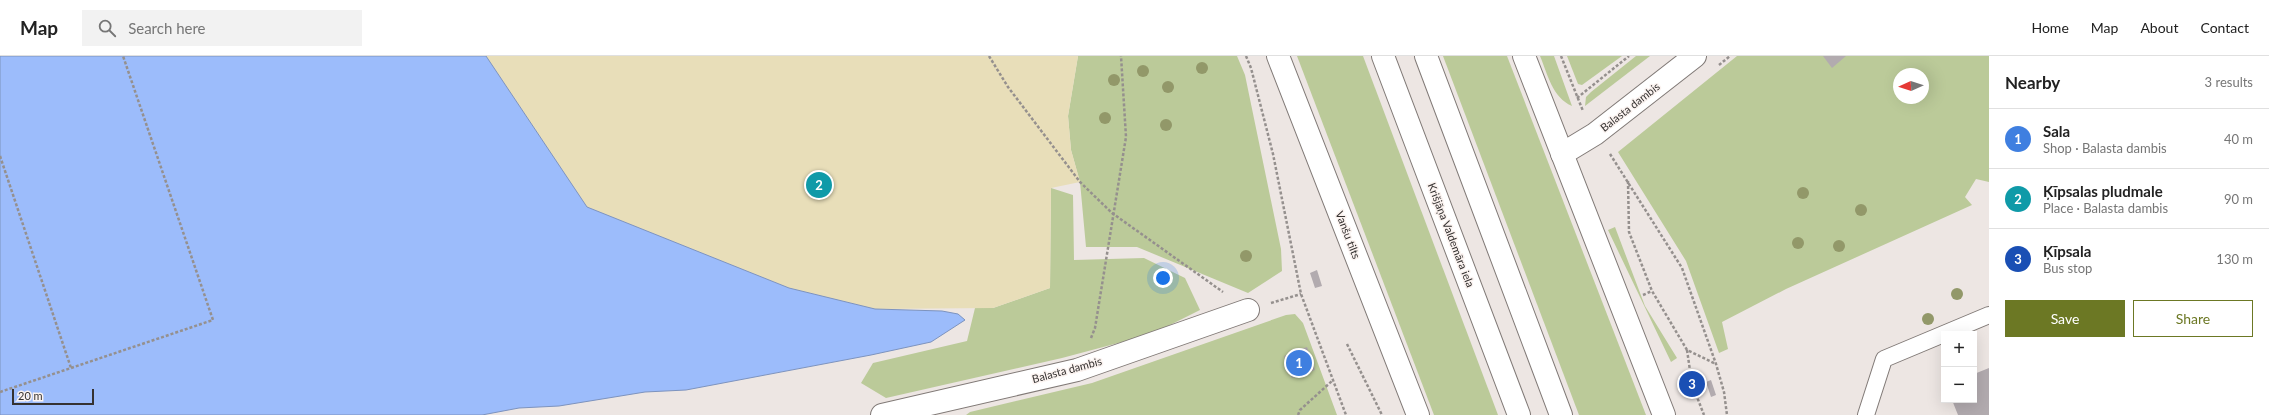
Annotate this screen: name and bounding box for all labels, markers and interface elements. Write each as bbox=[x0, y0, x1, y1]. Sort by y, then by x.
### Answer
search box bbox=[82, 10, 362, 46]
text: Map bbox=[20, 16, 58, 39]
icon: search bbox=[96, 17, 118, 39]
text: Search here bbox=[128, 19, 206, 37]
text: Home bbox=[2031, 19, 2069, 36]
text: Map bbox=[2091, 19, 2118, 36]
text: About bbox=[2140, 19, 2178, 36]
text: Contact bbox=[2200, 19, 2249, 36]
north arrow bbox=[1893, 68, 1929, 104]
text: Nearby bbox=[2005, 72, 2060, 93]
text: 3 results bbox=[2205, 74, 2253, 90]
street label: Balasta dambis bbox=[1597, 79, 1662, 134]
text: Sala bbox=[2043, 122, 2070, 140]
text: 1 bbox=[2014, 131, 2022, 147]
text: 40 m bbox=[2224, 131, 2253, 147]
text: Shop · Balasta dambis bbox=[2043, 140, 2167, 156]
pin: 2 bbox=[806, 170, 832, 200]
street label: Krišjāņa Valdemāra iela bbox=[1426, 181, 1477, 289]
text: Ķīpsalas pludmale bbox=[2043, 182, 2163, 200]
text: 2 bbox=[2014, 191, 2022, 207]
text: 90 m bbox=[2224, 191, 2253, 207]
text: Place · Balasta dambis bbox=[2043, 200, 2168, 216]
street label: Vanšu tilts bbox=[1333, 209, 1364, 261]
text: Ķīpsala bbox=[2043, 242, 2091, 260]
text: 3 bbox=[2014, 251, 2022, 267]
text: 130 m bbox=[2216, 251, 2253, 267]
text: Bus stop bbox=[2043, 260, 2092, 276]
your location bbox=[1153, 268, 1173, 288]
button: Save bbox=[2005, 300, 2125, 337]
button: Share bbox=[2133, 300, 2253, 337]
map controls bbox=[1941, 331, 1977, 403]
button: + bbox=[1941, 331, 1977, 367]
pin: 1 bbox=[1286, 348, 1312, 378]
street label: Balasta dambis bbox=[1031, 354, 1103, 385]
button: − bbox=[1941, 367, 1977, 403]
pin: 3 bbox=[1679, 369, 1705, 399]
scale bar bbox=[12, 387, 94, 406]
text: 20 m bbox=[18, 389, 43, 402]

